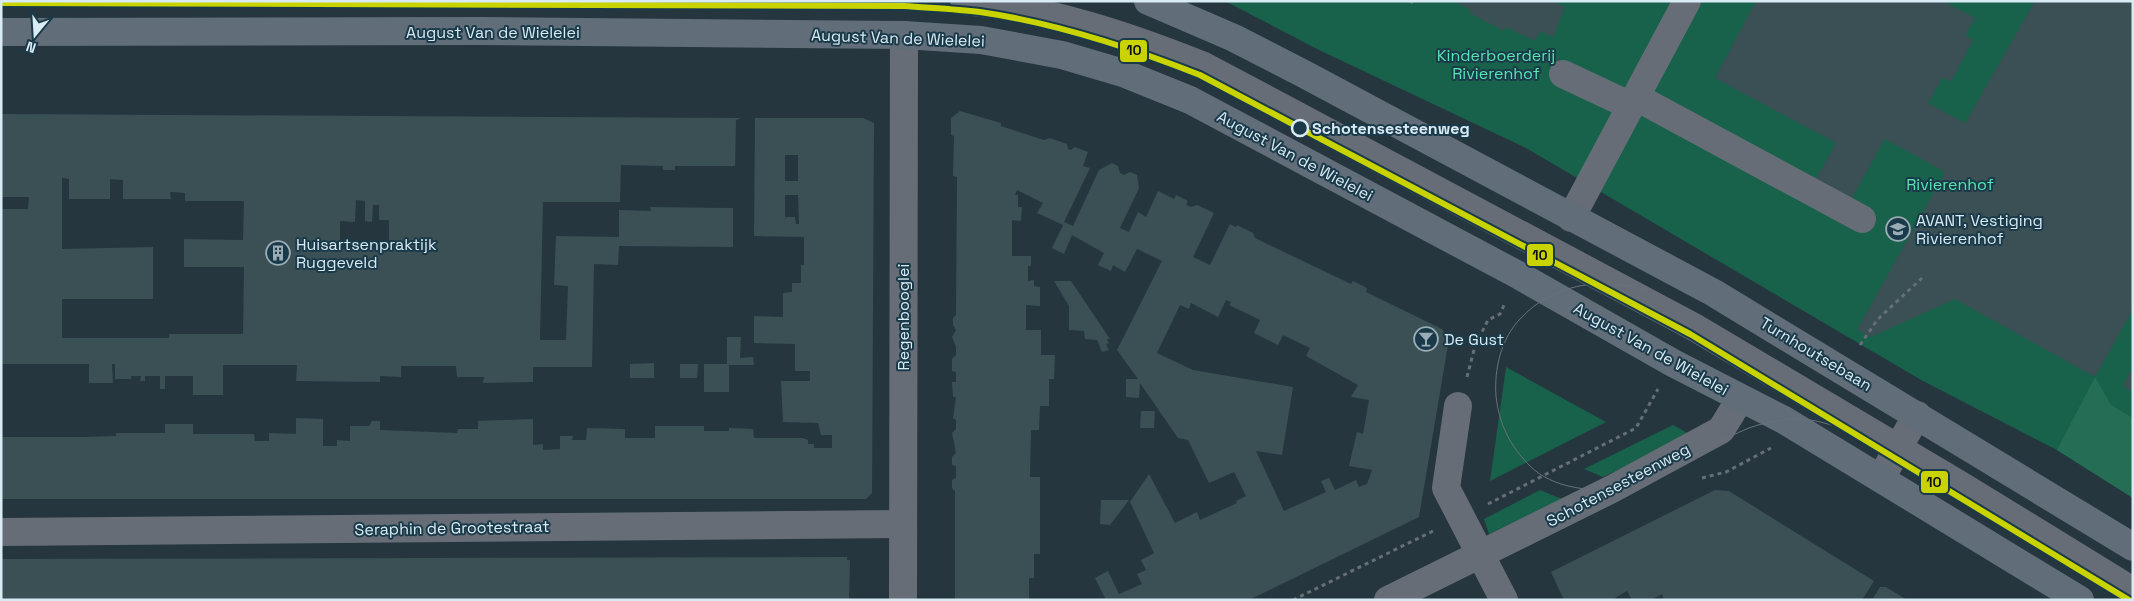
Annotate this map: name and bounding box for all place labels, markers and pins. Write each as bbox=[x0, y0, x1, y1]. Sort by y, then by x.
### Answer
place label: Schotensesteenweg bbox=[1312, 118, 1470, 139]
marker: Schotensesteenweg bbox=[1291, 119, 1309, 137]
place label: AVANT, Vestiging Rivierenhof bbox=[1916, 210, 2043, 249]
school or university icon: AVANT, Vestiging Rivierenhof bbox=[1885, 216, 1911, 242]
place label: Huisartsenpraktijk Ruggeveld bbox=[296, 234, 437, 273]
building icon: Huisartsenpraktijk Ruggeveld bbox=[265, 240, 291, 266]
bar icon: De Gust bbox=[1413, 326, 1439, 352]
place label: De Gust bbox=[1444, 329, 1504, 350]

